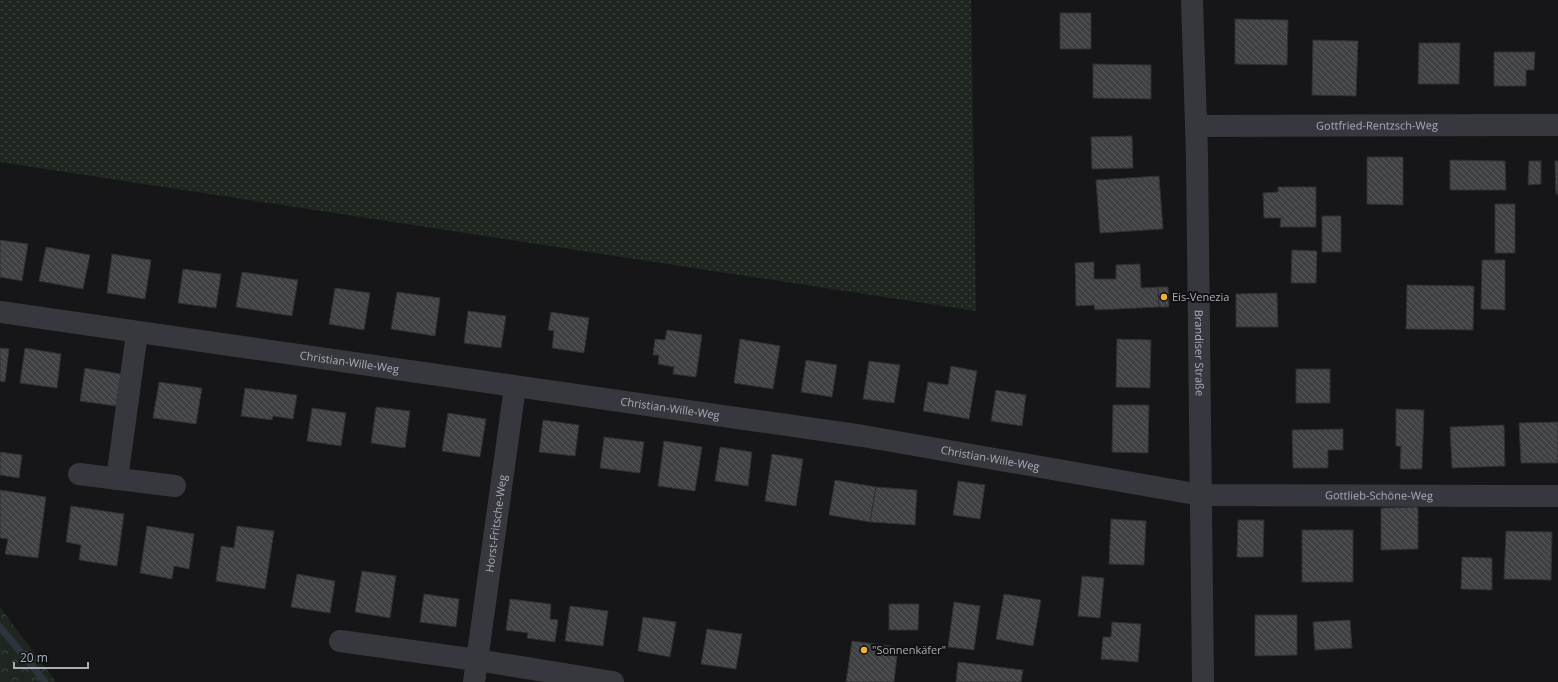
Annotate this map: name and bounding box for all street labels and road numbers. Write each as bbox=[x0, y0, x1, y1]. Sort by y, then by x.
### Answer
street label: Gottfried-Rentzsch-Weg bbox=[1316, 117, 1438, 133]
street label: Brandiser Straße bbox=[1192, 310, 1208, 396]
street label: Christian-Wille-Weg bbox=[299, 347, 400, 376]
street label: Christian-Wille-Weg bbox=[620, 393, 721, 422]
street label: Christian-Wille-Weg bbox=[940, 442, 1041, 474]
street label: Horst-Fritsche-Weg bbox=[481, 474, 510, 573]
street label: Gottlieb-Schöne-Weg bbox=[1325, 487, 1433, 503]

